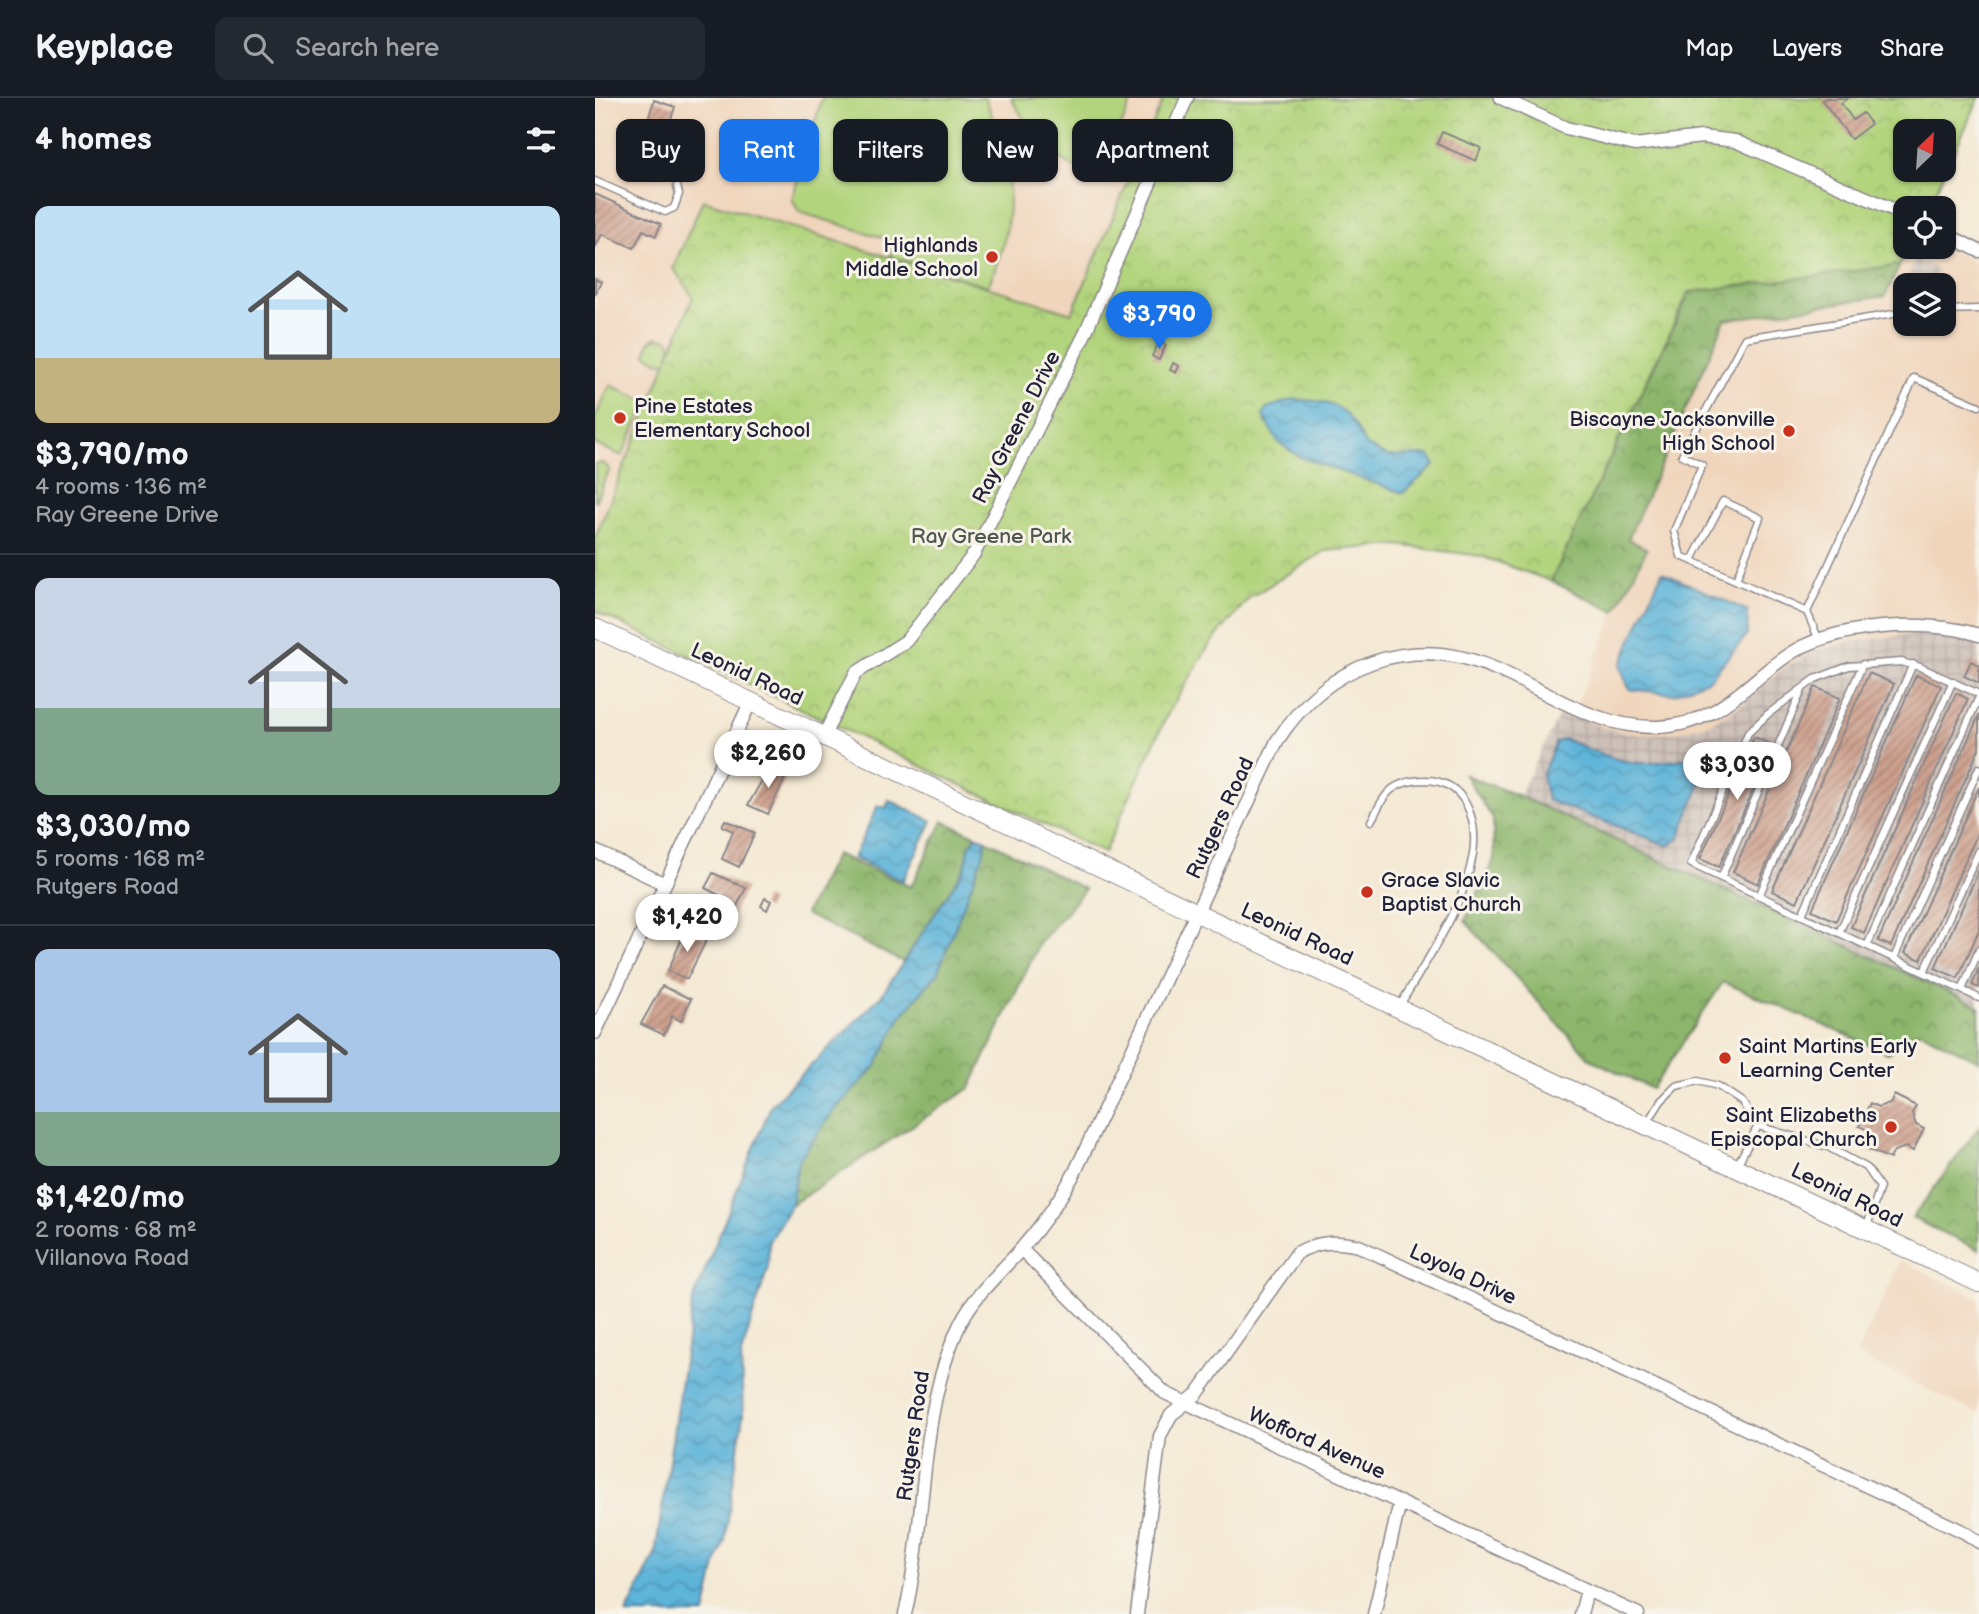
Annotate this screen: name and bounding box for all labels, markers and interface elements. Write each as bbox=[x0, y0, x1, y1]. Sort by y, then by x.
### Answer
search box bbox=[215, 17, 705, 80]
text: Keyplace bbox=[35, 28, 173, 68]
icon: search bbox=[239, 29, 277, 67]
text: Search here bbox=[295, 33, 439, 64]
text: Map bbox=[1685, 34, 1733, 63]
text: Layers bbox=[1771, 34, 1842, 63]
text: Share bbox=[1880, 34, 1944, 63]
chip: Buy bbox=[616, 119, 705, 182]
chip: Rent bbox=[719, 119, 819, 182]
chip: Filters bbox=[833, 119, 948, 182]
chip: New bbox=[962, 119, 1058, 182]
chip: Apartment bbox=[1072, 119, 1233, 182]
north arrow bbox=[1893, 119, 1957, 182]
map controls bbox=[1893, 119, 1956, 336]
icon: filters bbox=[522, 121, 560, 159]
text: 4 homes bbox=[35, 122, 152, 158]
button: locate bbox=[1893, 196, 1956, 259]
place label: Highlands Middle School bbox=[845, 233, 978, 282]
marker: Highlands Middle School bbox=[984, 249, 1000, 265]
icon: home bbox=[235, 252, 361, 378]
button: layers bbox=[1893, 273, 1956, 336]
pin: $3,790 bbox=[1102, 292, 1216, 351]
text: $3,790 bbox=[1122, 300, 1196, 328]
street label: Ray Greene Drive bbox=[967, 347, 1066, 508]
place label: Pine Estates Elementary School bbox=[634, 394, 810, 443]
place label: Biscayne Jacksonville High School bbox=[1569, 407, 1775, 456]
marker: Pine Estates Elementary School bbox=[612, 410, 628, 426]
marker: Biscayne Jacksonville High School bbox=[1781, 423, 1797, 439]
text: $3,790/mo bbox=[35, 437, 189, 473]
text: 4 rooms · 136 m² bbox=[35, 473, 207, 501]
text: Ray Greene Drive bbox=[35, 501, 219, 529]
park label: Ray Greene Park bbox=[911, 524, 1072, 549]
icon: home bbox=[235, 624, 361, 750]
street label: Leonid Road bbox=[687, 638, 807, 711]
pin: $2,260 bbox=[711, 730, 825, 790]
text: $2,260 bbox=[730, 739, 806, 767]
pin: $3,030 bbox=[1680, 742, 1794, 802]
text: $3,030 bbox=[1699, 751, 1775, 779]
street label: Rutgers Road bbox=[1181, 753, 1260, 883]
text: $3,030/mo bbox=[35, 809, 191, 845]
text: 5 rooms · 168 m² bbox=[35, 845, 205, 873]
place label: Grace Slavic Baptist Church bbox=[1381, 868, 1521, 917]
text: Rutgers Road bbox=[35, 873, 179, 901]
marker: Grace Slavic Baptist Church bbox=[1359, 884, 1375, 900]
pin: $1,420 bbox=[630, 894, 744, 954]
street label: Leonid Road bbox=[1237, 898, 1357, 971]
text: $1,420 bbox=[651, 903, 723, 931]
icon: home bbox=[235, 995, 361, 1121]
place label: Saint Martins Early Learning Center bbox=[1739, 1034, 1918, 1083]
marker: Saint Martins Early Learning Center bbox=[1717, 1050, 1733, 1066]
place label: Saint Elizabeths Episcopal Church bbox=[1710, 1103, 1877, 1152]
marker: Saint Elizabeths Episcopal Church bbox=[1883, 1119, 1899, 1135]
street label: Leonid Road bbox=[1787, 1158, 1907, 1233]
text: $1,420/mo bbox=[35, 1180, 185, 1216]
text: 2 rooms · 68 m² bbox=[35, 1216, 197, 1244]
street label: Loyola Drive bbox=[1405, 1239, 1520, 1310]
text: Villanova Road bbox=[35, 1244, 189, 1272]
street label: Rutgers Road bbox=[892, 1369, 935, 1503]
street label: Wofford Avenue bbox=[1244, 1402, 1389, 1485]

